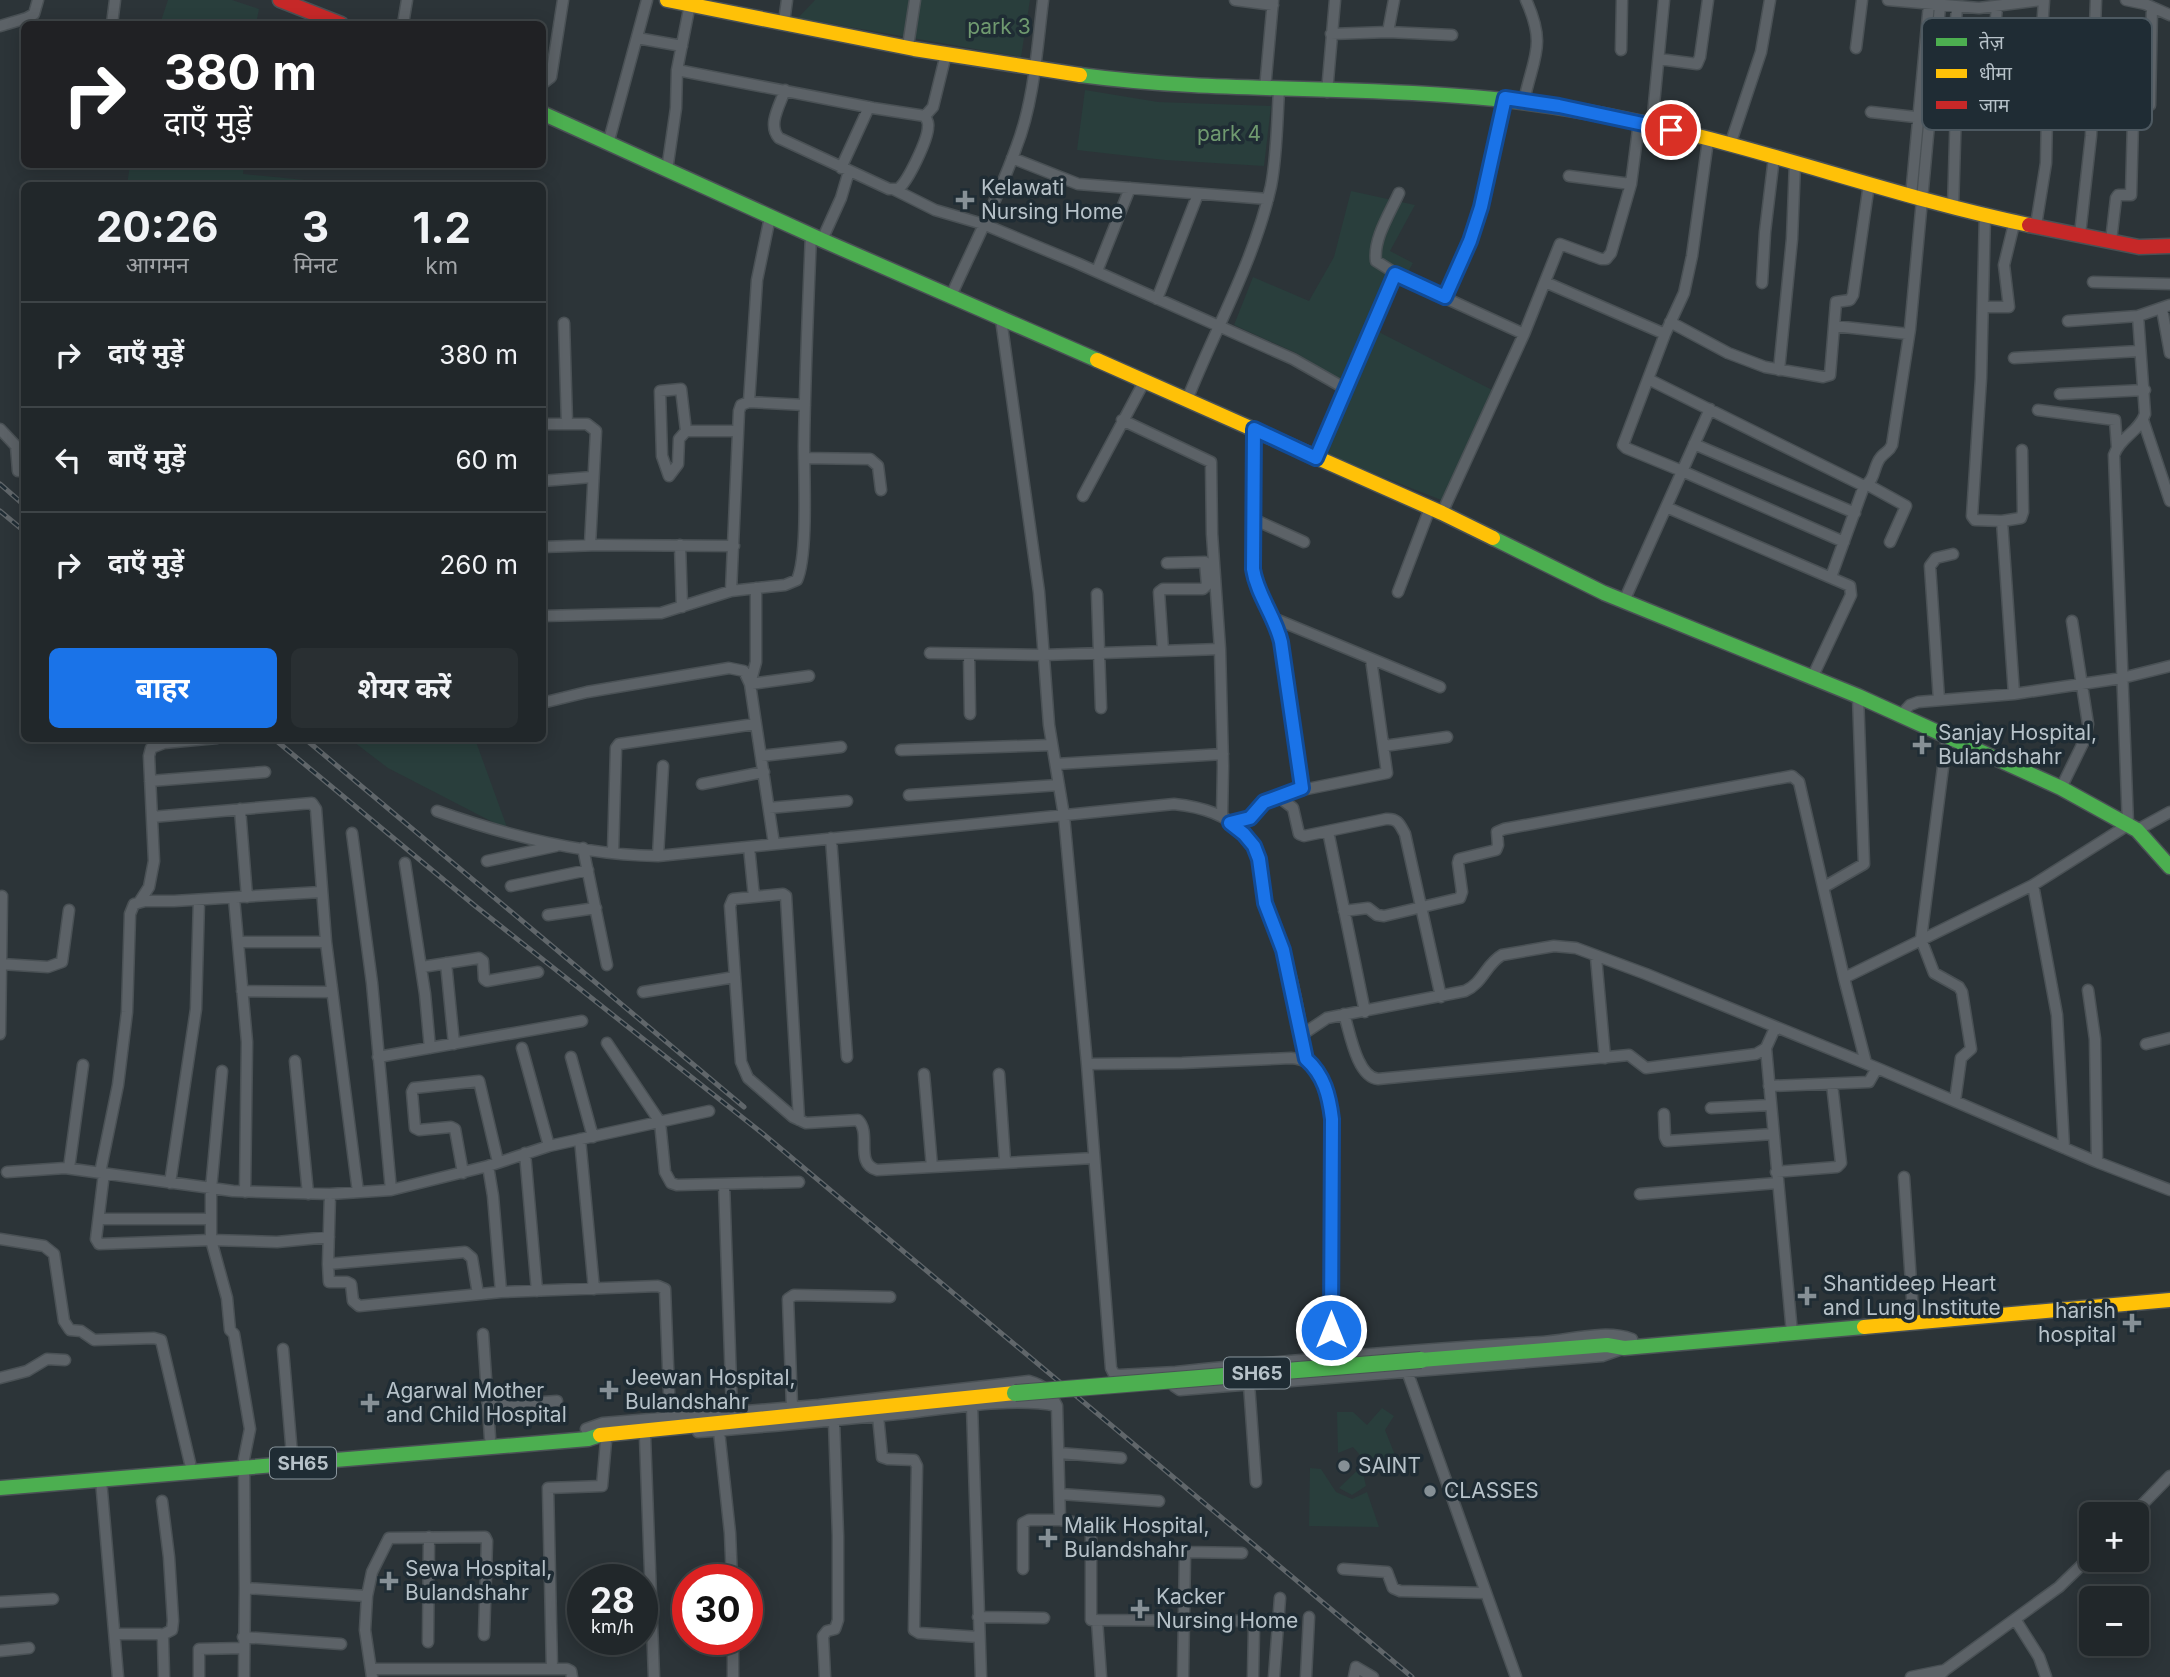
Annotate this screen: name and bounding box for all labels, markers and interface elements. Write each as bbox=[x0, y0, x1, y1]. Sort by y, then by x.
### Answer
park label: park 3 bbox=[967, 14, 1031, 39]
legend bbox=[1922, 18, 2152, 130]
text: तेज़ bbox=[1979, 31, 2005, 54]
text: 380 m bbox=[164, 43, 317, 102]
icon: right bbox=[49, 49, 140, 140]
text: धीमा bbox=[1979, 62, 2013, 85]
text: जाम bbox=[1979, 94, 2010, 117]
pin bbox=[1641, 100, 1701, 160]
text: दाएँ मुड़ें bbox=[164, 103, 252, 142]
icon: arrive bbox=[1652, 111, 1690, 149]
park label: park 4 bbox=[1197, 121, 1261, 146]
place label: Kelawati Nursing Home bbox=[981, 175, 1123, 224]
marker: Kelawati Nursing Home bbox=[955, 190, 975, 210]
text: 20:26 bbox=[96, 201, 218, 252]
text: 3 bbox=[302, 201, 329, 252]
text: 1.2 bbox=[412, 202, 471, 253]
text: आगमन bbox=[126, 251, 189, 279]
text: मिनट bbox=[293, 251, 338, 279]
text: km bbox=[425, 252, 458, 280]
icon: right bbox=[49, 336, 87, 374]
text: दाएँ मुड़ें bbox=[108, 337, 184, 368]
text: 380 m bbox=[439, 339, 518, 370]
icon: left bbox=[49, 441, 87, 479]
text: बाएँ मुड़ें bbox=[108, 442, 185, 473]
text: 60 m bbox=[455, 444, 518, 475]
icon: right bbox=[49, 546, 87, 584]
text: दाएँ मुड़ें bbox=[108, 547, 184, 578]
text: 260 m bbox=[440, 549, 518, 580]
button: बाहर bbox=[49, 648, 277, 728]
button: शेयर करें bbox=[291, 648, 518, 728]
place label: Sanjay Hospital, Bulandshahr bbox=[1938, 720, 2097, 769]
marker: Sanjay Hospital, Bulandshahr bbox=[1912, 735, 1932, 755]
place label: Shantideep Heart and Lung Institute bbox=[1823, 1271, 2001, 1320]
marker: Shantideep Heart and Lung Institute bbox=[1797, 1286, 1817, 1306]
position arrow bbox=[1294, 1293, 1368, 1367]
place label: harish hospital bbox=[2038, 1298, 2116, 1347]
marker: harish hospital bbox=[2122, 1313, 2142, 1333]
road number: SH65 bbox=[1224, 1358, 1290, 1388]
place label: Jeewan Hospital, Bulandshahr bbox=[625, 1365, 796, 1414]
place label: Agarwal Mother and Child Hospital bbox=[386, 1378, 567, 1427]
marker: Jeewan Hospital, Bulandshahr bbox=[599, 1380, 619, 1400]
marker: Agarwal Mother and Child Hospital bbox=[360, 1393, 380, 1413]
road number: SH65 bbox=[270, 1448, 336, 1478]
place label: SAINT bbox=[1358, 1453, 1421, 1478]
marker: SAINT bbox=[1336, 1458, 1352, 1474]
place label: CLASSES bbox=[1444, 1478, 1539, 1503]
marker: CLASSES bbox=[1422, 1483, 1438, 1499]
map controls bbox=[2079, 1502, 2149, 1656]
button: + bbox=[2079, 1502, 2149, 1572]
place label: Malik Hospital, Bulandshahr bbox=[1064, 1513, 1210, 1562]
marker: Malik Hospital, Bulandshahr bbox=[1038, 1528, 1058, 1548]
place label: Sewa Hospital, Bulandshahr bbox=[405, 1556, 552, 1605]
speed limit sign: 30 bbox=[672, 1564, 763, 1655]
marker: Sewa Hospital, Bulandshahr bbox=[379, 1571, 399, 1591]
text: 28 bbox=[590, 1579, 635, 1621]
place label: Kacker Nursing Home bbox=[1156, 1584, 1298, 1633]
button: − bbox=[2079, 1586, 2149, 1656]
marker: Kacker Nursing Home bbox=[1130, 1599, 1150, 1619]
text: km/h bbox=[591, 1616, 634, 1637]

